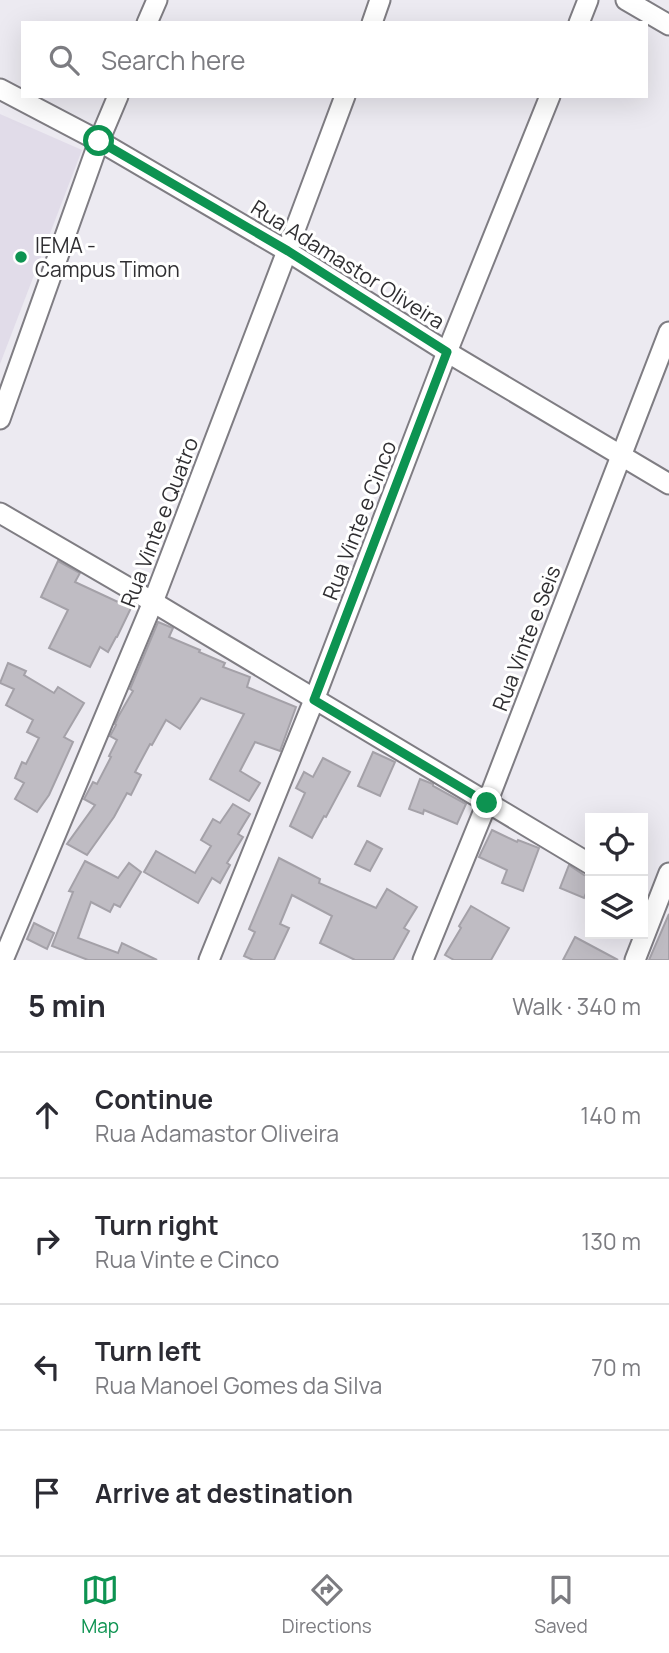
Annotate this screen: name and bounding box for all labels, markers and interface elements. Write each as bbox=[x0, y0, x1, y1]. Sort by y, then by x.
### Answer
search box bbox=[21, 21, 648, 98]
icon: search bbox=[45, 41, 83, 79]
text: Search here bbox=[101, 42, 246, 78]
route start bbox=[83, 125, 114, 156]
street label: Rua Adamastor Oliveira bbox=[246, 193, 450, 335]
place label: IEMA - Campus Timon bbox=[35, 231, 180, 283]
marker: IEMA - Campus Timon bbox=[13, 249, 29, 265]
street label: Rua Vinte e Quatro bbox=[114, 433, 204, 611]
street label: Rua Vinte e Cinco bbox=[316, 436, 402, 604]
street label: Rua Vinte e Seis bbox=[485, 561, 567, 715]
route end bbox=[471, 787, 502, 818]
map controls bbox=[585, 813, 648, 939]
button: locate bbox=[585, 813, 648, 876]
button: layers bbox=[585, 876, 648, 939]
text: 5 min bbox=[28, 985, 106, 1026]
text: Walk · 340 m bbox=[512, 990, 641, 1022]
text: Continue bbox=[95, 1081, 213, 1117]
icon: ahead bbox=[28, 1096, 66, 1134]
text: 140 m bbox=[580, 1099, 641, 1131]
text: Rua Adamastor Oliveira bbox=[95, 1117, 339, 1149]
text: Turn right bbox=[95, 1207, 219, 1243]
icon: right bbox=[28, 1222, 66, 1260]
text: 130 m bbox=[581, 1225, 641, 1257]
text: Rua Vinte e Cinco bbox=[95, 1243, 279, 1275]
text: Turn left bbox=[95, 1333, 202, 1369]
icon: left bbox=[28, 1348, 66, 1386]
text: 70 m bbox=[591, 1351, 641, 1383]
text: Rua Manoel Gomes da Silva bbox=[95, 1369, 382, 1401]
icon: arrive bbox=[28, 1474, 66, 1512]
text: Arrive at destination bbox=[95, 1475, 353, 1511]
tab: Map bbox=[81, 1571, 119, 1639]
tab: Directions bbox=[282, 1571, 372, 1639]
tab: Saved bbox=[534, 1571, 588, 1639]

